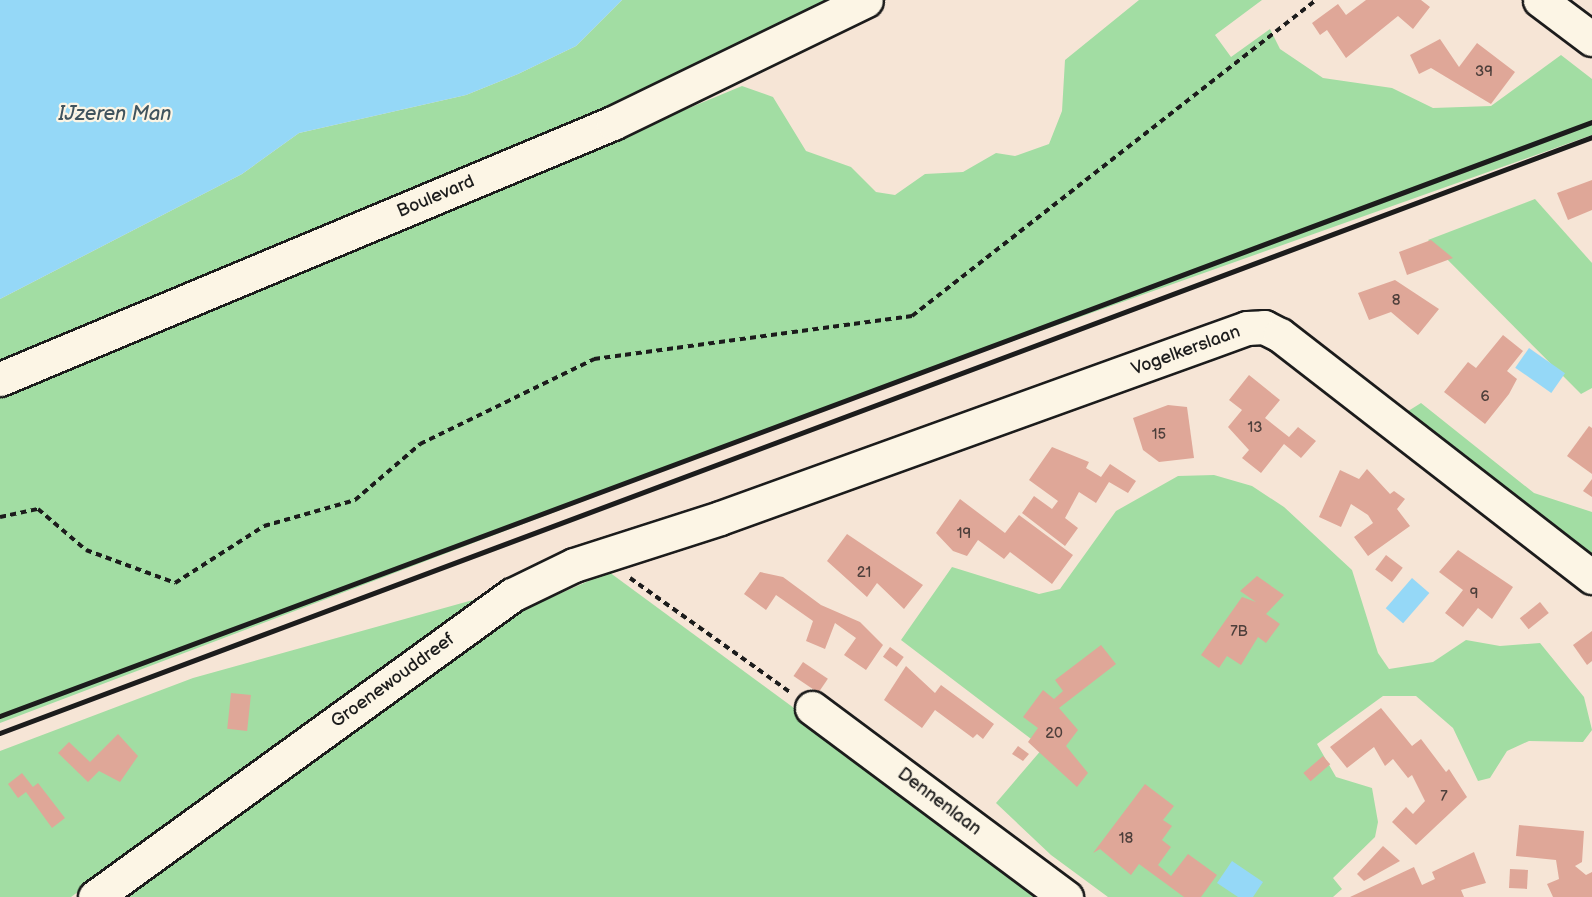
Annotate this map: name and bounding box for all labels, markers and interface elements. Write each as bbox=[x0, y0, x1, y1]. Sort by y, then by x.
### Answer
house number: 39 bbox=[1475, 63, 1493, 81]
water label: IJzeren Man bbox=[59, 102, 171, 126]
street label: Boulevard bbox=[394, 171, 478, 223]
house number: 8 bbox=[1392, 292, 1400, 310]
street label: Vogelkerslaan bbox=[1129, 321, 1243, 381]
house number: 6 bbox=[1480, 388, 1490, 406]
house number: 13 bbox=[1247, 419, 1263, 437]
house number: 15 bbox=[1152, 426, 1166, 444]
house number: 19 bbox=[957, 525, 971, 543]
house number: 21 bbox=[857, 564, 871, 582]
house number: 9 bbox=[1470, 585, 1478, 603]
house number: 7B bbox=[1230, 623, 1248, 641]
street label: Groenewouddreef bbox=[327, 629, 459, 733]
house number: 20 bbox=[1045, 725, 1063, 743]
street label: Dennenlaan bbox=[893, 764, 985, 840]
house number: 7 bbox=[1440, 788, 1448, 806]
house number: 18 bbox=[1119, 830, 1133, 848]

